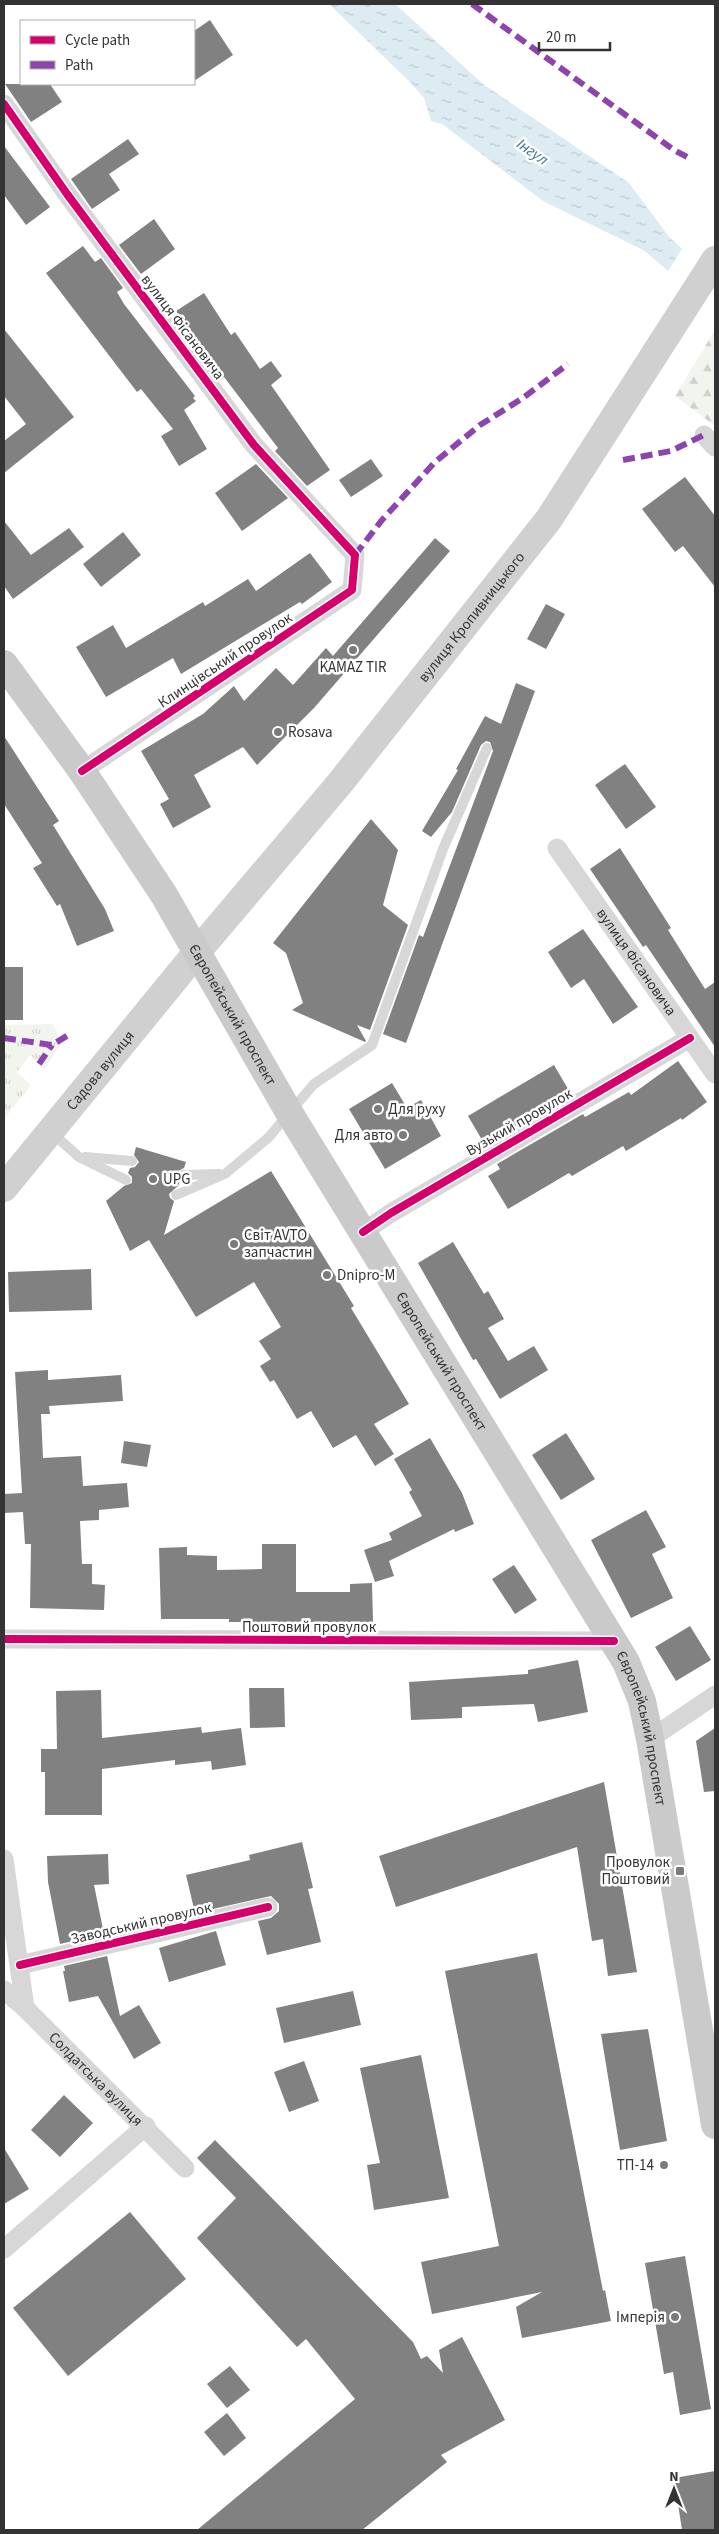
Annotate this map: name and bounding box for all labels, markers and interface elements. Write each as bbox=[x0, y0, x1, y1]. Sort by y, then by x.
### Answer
legend bbox=[20, 20, 195, 85]
scale bar bbox=[539, 20, 610, 52]
text: 20 m bbox=[546, 27, 576, 48]
text: Cycle path bbox=[65, 30, 130, 51]
text: Path bbox=[65, 55, 93, 76]
water label: Інгул bbox=[512, 133, 553, 171]
street label: вулиця Фісановича bbox=[136, 270, 229, 384]
street label: вулиця Кропивницького bbox=[414, 548, 530, 687]
street label: Клинцівський провулок bbox=[154, 607, 297, 713]
marker: KAMAZ TIR bbox=[347, 644, 359, 656]
place label: KAMAZ TIR bbox=[319, 657, 387, 678]
place label: Rosava bbox=[288, 722, 333, 743]
marker: Rosava bbox=[272, 726, 284, 738]
street label: вулиця Фісановича bbox=[591, 904, 681, 1020]
street label: Європейський проспект bbox=[183, 940, 281, 1089]
street label: Садова вулиця bbox=[62, 1026, 140, 1115]
street label: Вузький провулок bbox=[462, 1083, 577, 1161]
place label: Для руху bbox=[388, 1099, 446, 1120]
marker: Для руху bbox=[372, 1103, 384, 1115]
place label: Для авто bbox=[335, 1125, 393, 1146]
marker: Для авто bbox=[397, 1129, 409, 1141]
place label: UPG bbox=[163, 1169, 190, 1190]
marker: UPG bbox=[147, 1173, 159, 1185]
place label: Світ AVTO запчастин bbox=[244, 1225, 312, 1263]
marker: Світ AVTO запчастин bbox=[228, 1238, 240, 1250]
place label: Dnipro-M bbox=[337, 1265, 395, 1286]
marker: Dnipro-M bbox=[321, 1269, 333, 1281]
street label: Європейський проспект bbox=[391, 1288, 492, 1435]
street label: Поштовий провулок bbox=[242, 1617, 377, 1638]
street label: Європейський проспект bbox=[611, 1647, 671, 1807]
place label: Провулок Поштовий bbox=[602, 1852, 671, 1890]
marker: Провулок Поштовий bbox=[674, 1865, 686, 1877]
street label: Заводський провулок bbox=[69, 1897, 214, 1950]
street label: Солдатська вулиця bbox=[44, 2027, 148, 2131]
place label: ТП-14 bbox=[617, 2155, 655, 2176]
marker: ТП-14 bbox=[658, 2159, 670, 2171]
place label: Імперія bbox=[616, 2307, 665, 2328]
marker: Імперія bbox=[669, 2311, 681, 2323]
north arrow bbox=[649, 2464, 699, 2514]
text: N bbox=[669, 2467, 679, 2487]

